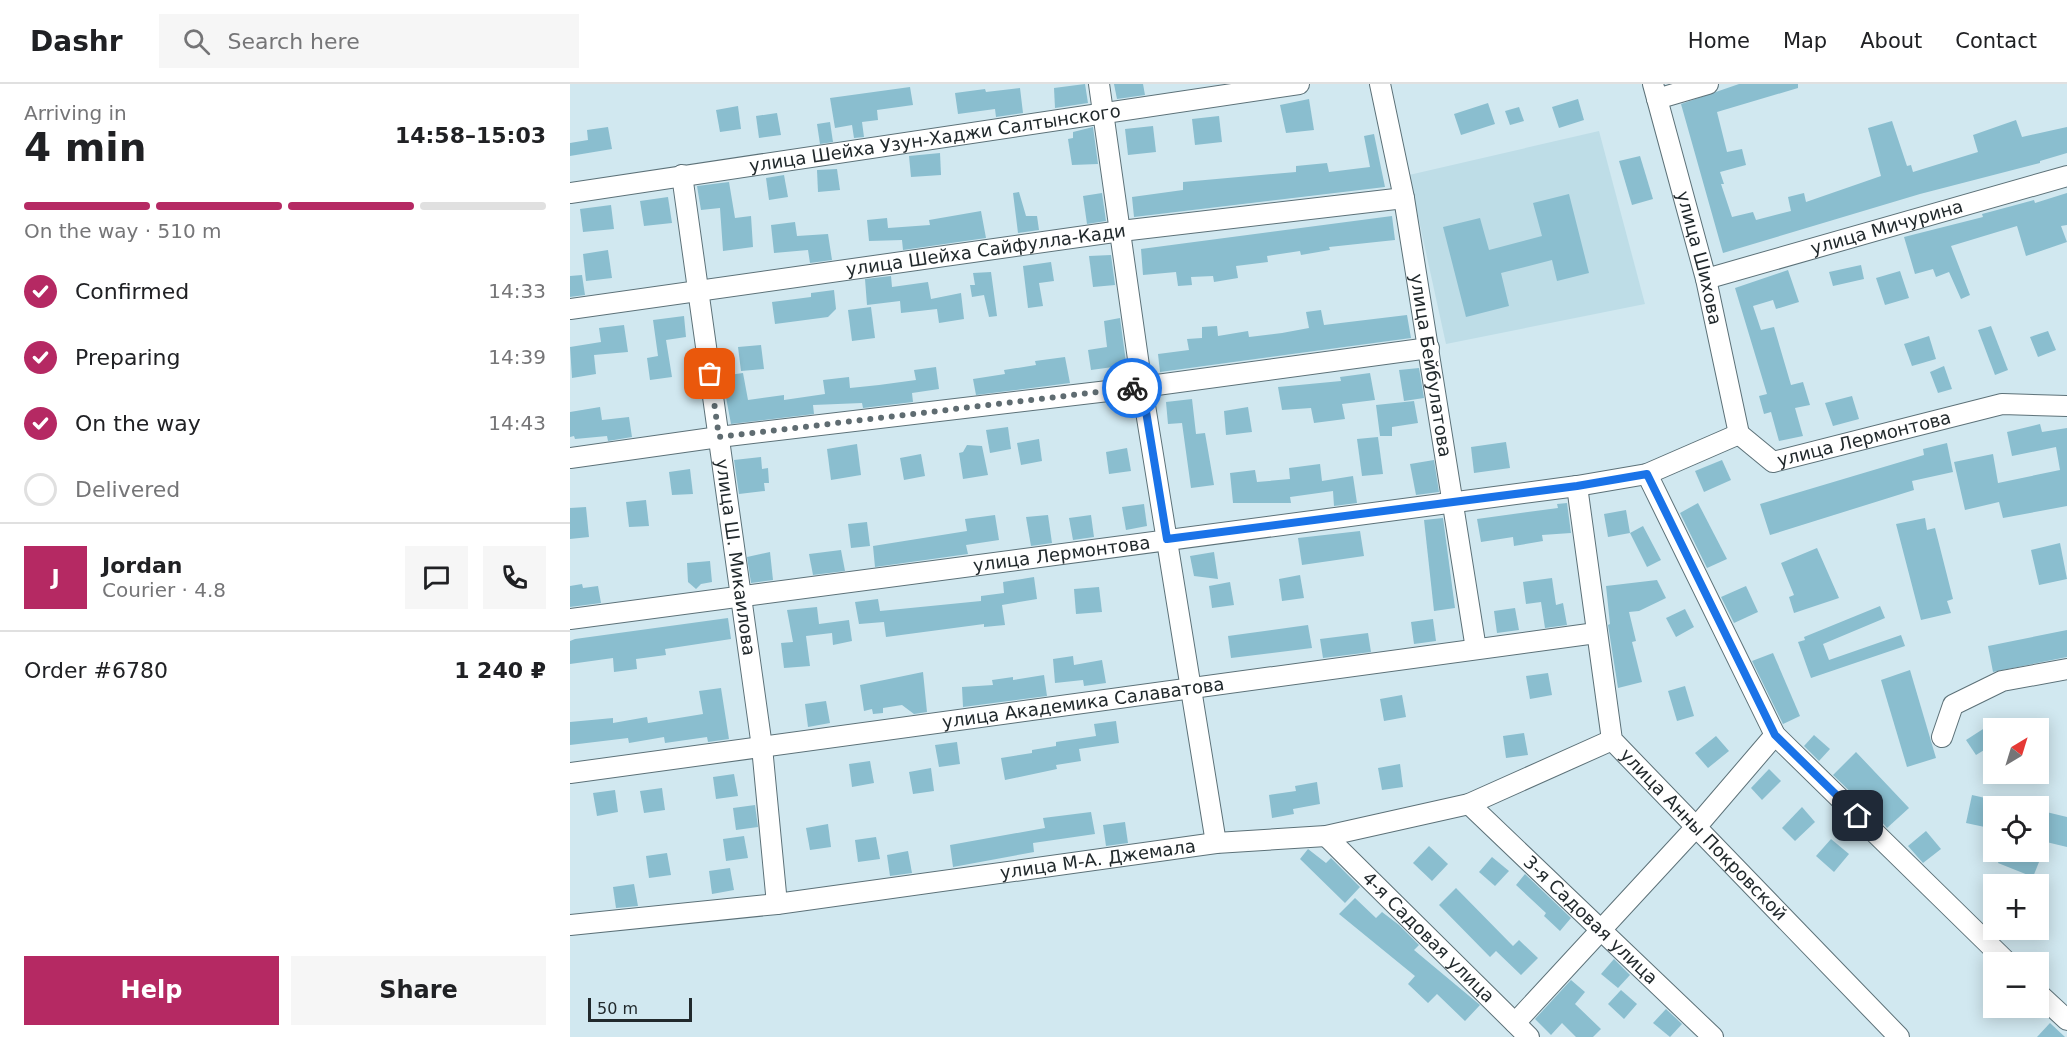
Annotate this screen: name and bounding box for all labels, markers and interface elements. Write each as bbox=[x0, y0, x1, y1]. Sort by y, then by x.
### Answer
search box bbox=[159, 14, 579, 68]
text: Dashr bbox=[30, 25, 123, 58]
icon: search bbox=[180, 25, 213, 58]
text: Search here bbox=[228, 29, 360, 54]
text: Home bbox=[1688, 29, 1750, 53]
text: Map bbox=[1783, 29, 1827, 53]
text: About bbox=[1860, 29, 1922, 53]
text: Contact bbox=[1955, 29, 2037, 53]
street label: улица Шейха Узун-Хаджи Салтынского bbox=[748, 100, 1122, 176]
text: Arriving in bbox=[24, 101, 127, 125]
text: 14:58–15:03 bbox=[395, 123, 546, 148]
text: 4 min bbox=[24, 125, 146, 170]
street label: улица Шихова bbox=[1673, 189, 1726, 327]
street label: улица Мичурина bbox=[1808, 195, 1965, 259]
text: On the way · 510 m bbox=[24, 219, 222, 243]
street label: улица Шейха Сайфулла-Кади bbox=[845, 219, 1127, 280]
street label: улица Бейбулатова bbox=[1406, 272, 1456, 459]
icon: check bbox=[24, 275, 57, 308]
text: Confirmed bbox=[75, 279, 189, 304]
text: 14:33 bbox=[488, 279, 546, 303]
icon: check bbox=[24, 341, 57, 374]
text: Preparing bbox=[75, 345, 181, 370]
text: 14:39 bbox=[488, 345, 546, 369]
pin bbox=[684, 348, 735, 399]
icon: bag bbox=[693, 357, 726, 390]
courier bbox=[1102, 358, 1162, 418]
icon: bike bbox=[1116, 372, 1149, 405]
street label: улица Лермонтова bbox=[1775, 406, 1953, 471]
icon: check bbox=[24, 407, 57, 440]
text: On the way bbox=[75, 411, 201, 436]
text: 14:43 bbox=[488, 411, 546, 435]
street label: улица Ш. Микаилова bbox=[712, 457, 760, 657]
text: Delivered bbox=[75, 477, 180, 502]
street label: улица Лермонтова bbox=[972, 531, 1152, 576]
button: chat bbox=[405, 546, 468, 609]
button: phone bbox=[483, 546, 546, 609]
text: Jordan bbox=[102, 553, 182, 578]
text: J bbox=[51, 565, 60, 590]
text: Courier · 4.8 bbox=[102, 578, 226, 602]
text: Order #6780 bbox=[24, 658, 168, 683]
text: 1 240 ₽ bbox=[454, 658, 546, 683]
street label: улица Академика Салаватова bbox=[941, 673, 1226, 732]
north arrow bbox=[1983, 718, 2049, 784]
map controls bbox=[1983, 718, 2049, 1018]
street label: улица Анны Покровской bbox=[1616, 744, 1792, 925]
pin bbox=[1832, 790, 1883, 841]
button: locate bbox=[1983, 796, 2049, 862]
icon: home bbox=[1841, 799, 1874, 832]
street label: улица М-А. Джемала bbox=[999, 835, 1197, 883]
street label: 3-я Садовая улица bbox=[1520, 851, 1662, 988]
street label: 4-я Садовая улица bbox=[1358, 867, 1499, 1007]
button: + bbox=[1983, 874, 2049, 940]
button: − bbox=[1983, 952, 2049, 1018]
button: Help bbox=[24, 956, 279, 1025]
button: Share bbox=[291, 956, 546, 1025]
scale bar bbox=[588, 995, 692, 1022]
text: 50 m bbox=[597, 999, 638, 1018]

